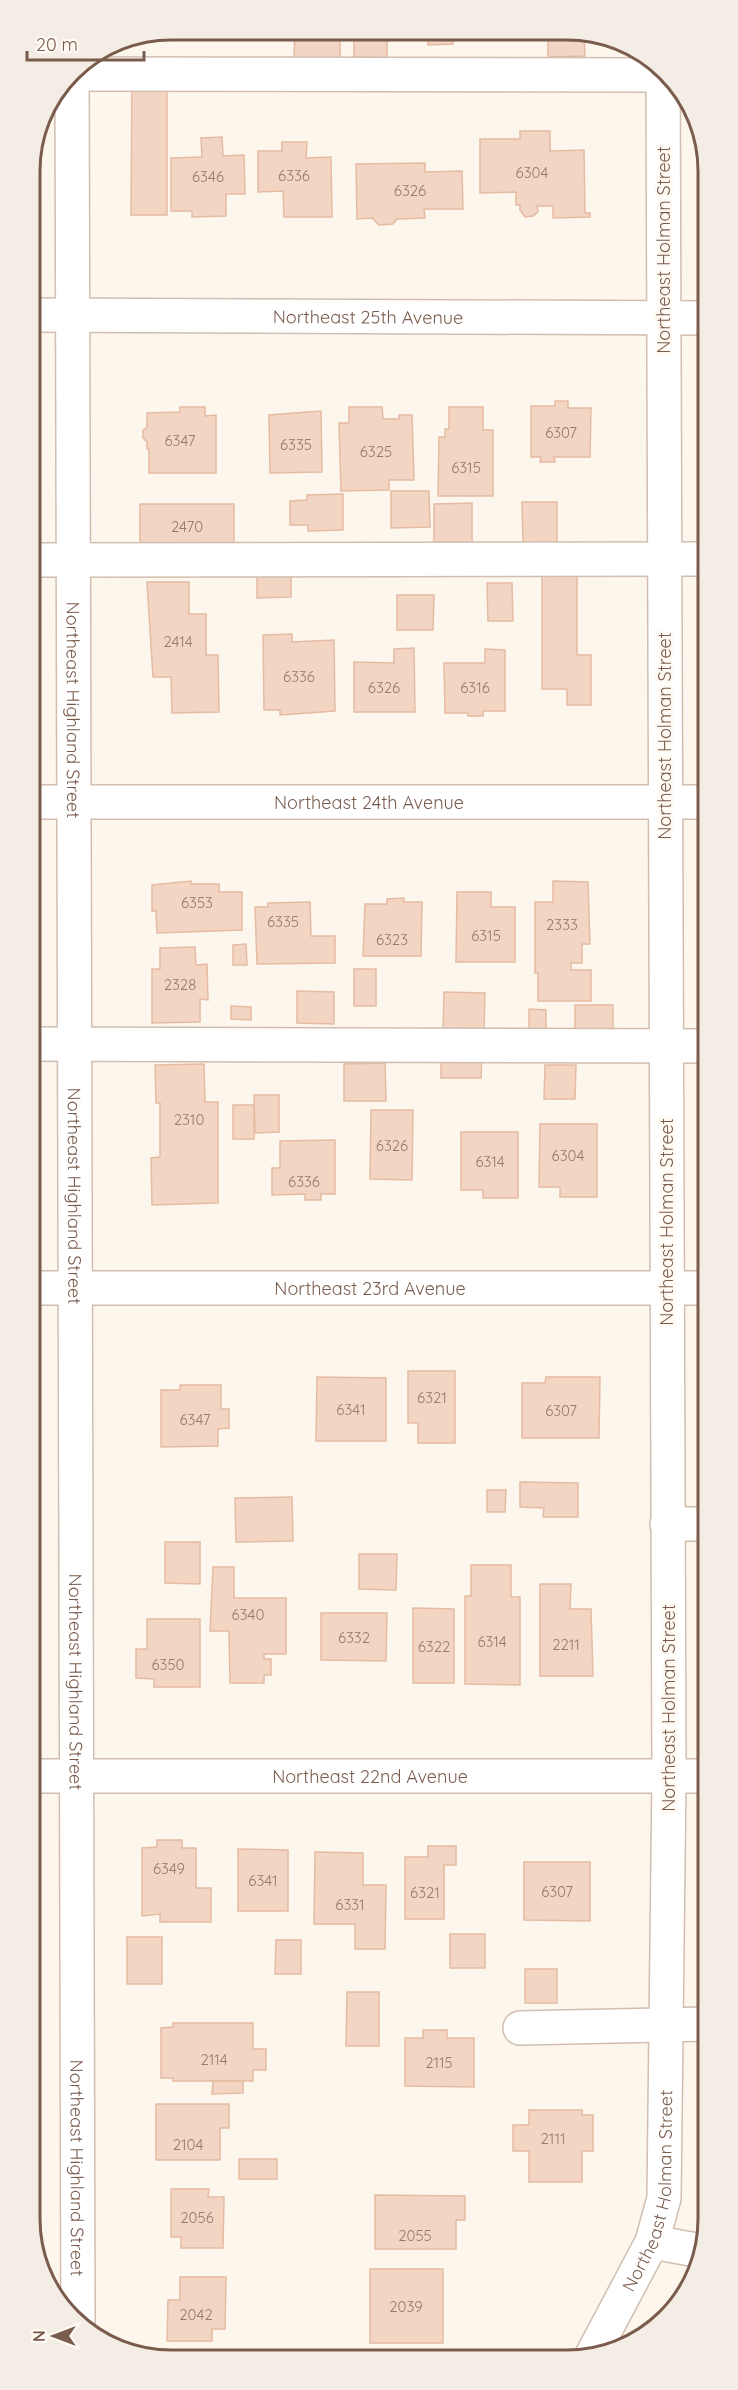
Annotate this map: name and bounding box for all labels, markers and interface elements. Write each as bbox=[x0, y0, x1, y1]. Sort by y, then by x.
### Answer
scale bar bbox=[27, 24, 144, 62]
text: 20 m bbox=[36, 33, 78, 56]
street label: Northeast Holman Street bbox=[652, 146, 675, 354]
house number: 6304 bbox=[516, 163, 548, 182]
house number: 6336 bbox=[278, 166, 310, 185]
house number: 6346 bbox=[192, 167, 224, 186]
house number: 6326 bbox=[394, 181, 426, 200]
street label: Northeast 25th Avenue bbox=[273, 305, 463, 328]
house number: 6307 bbox=[545, 423, 577, 442]
house number: 6347 bbox=[164, 431, 196, 450]
house number: 6335 bbox=[280, 435, 312, 454]
house number: 6325 bbox=[360, 442, 392, 461]
house number: 6315 bbox=[451, 458, 481, 477]
house number: 2470 bbox=[171, 517, 203, 536]
street label: Northeast Highland Street bbox=[62, 602, 85, 818]
house number: 2414 bbox=[163, 632, 193, 651]
street label: Northeast Holman Street bbox=[653, 632, 676, 840]
house number: 6336 bbox=[283, 667, 315, 686]
house number: 6326 bbox=[368, 678, 400, 697]
house number: 6316 bbox=[460, 678, 490, 697]
street label: Northeast 24th Avenue bbox=[274, 791, 464, 814]
house number: 6353 bbox=[181, 893, 213, 912]
house number: 6335 bbox=[267, 912, 299, 931]
house number: 2333 bbox=[546, 915, 578, 934]
house number: 6315 bbox=[471, 926, 501, 945]
house number: 6323 bbox=[376, 930, 408, 949]
house number: 2328 bbox=[164, 975, 196, 994]
street label: Northeast Highland Street bbox=[63, 1088, 87, 1304]
house number: 2310 bbox=[174, 1110, 204, 1129]
street label: Northeast Holman Street bbox=[655, 1118, 678, 1326]
house number: 6326 bbox=[376, 1136, 408, 1155]
house number: 6304 bbox=[552, 1146, 584, 1165]
house number: 6314 bbox=[475, 1152, 505, 1171]
house number: 6336 bbox=[288, 1172, 320, 1191]
street label: Northeast 23rd Avenue bbox=[274, 1277, 466, 1300]
house number: 6321 bbox=[417, 1388, 447, 1407]
house number: 6341 bbox=[336, 1400, 366, 1419]
house number: 6307 bbox=[545, 1401, 577, 1420]
house number: 6347 bbox=[179, 1410, 211, 1429]
street label: Northeast Highland Street bbox=[65, 1574, 88, 1790]
street label: Northeast Holman Street bbox=[657, 1604, 680, 1812]
house number: 6340 bbox=[232, 1605, 264, 1624]
house number: 6332 bbox=[338, 1628, 370, 1647]
house number: 6314 bbox=[477, 1632, 507, 1651]
house number: 2211 bbox=[552, 1635, 580, 1654]
house number: 6322 bbox=[418, 1637, 450, 1656]
house number: 6350 bbox=[151, 1655, 185, 1674]
street label: Northeast 22nd Avenue bbox=[272, 1765, 468, 1788]
house number: 6349 bbox=[153, 1859, 185, 1878]
house number: 6341 bbox=[248, 1871, 278, 1890]
house number: 6307 bbox=[541, 1882, 573, 1901]
house number: 6321 bbox=[410, 1883, 440, 1902]
house number: 6331 bbox=[335, 1895, 365, 1914]
house number: 2114 bbox=[200, 2050, 228, 2069]
house number: 2115 bbox=[425, 2053, 453, 2072]
street label: Northeast Highland Street bbox=[66, 2060, 89, 2276]
street label: Northeast Holman Street bbox=[616, 2090, 677, 2295]
house number: 2111 bbox=[541, 2129, 565, 2148]
house number: 2104 bbox=[173, 2135, 203, 2154]
house number: 2056 bbox=[180, 2208, 214, 2227]
house number: 2055 bbox=[398, 2226, 432, 2245]
house number: 2039 bbox=[389, 2297, 423, 2316]
house number: 2042 bbox=[179, 2305, 213, 2324]
north arrow bbox=[24, 2306, 84, 2366]
text: N bbox=[29, 2330, 49, 2342]

